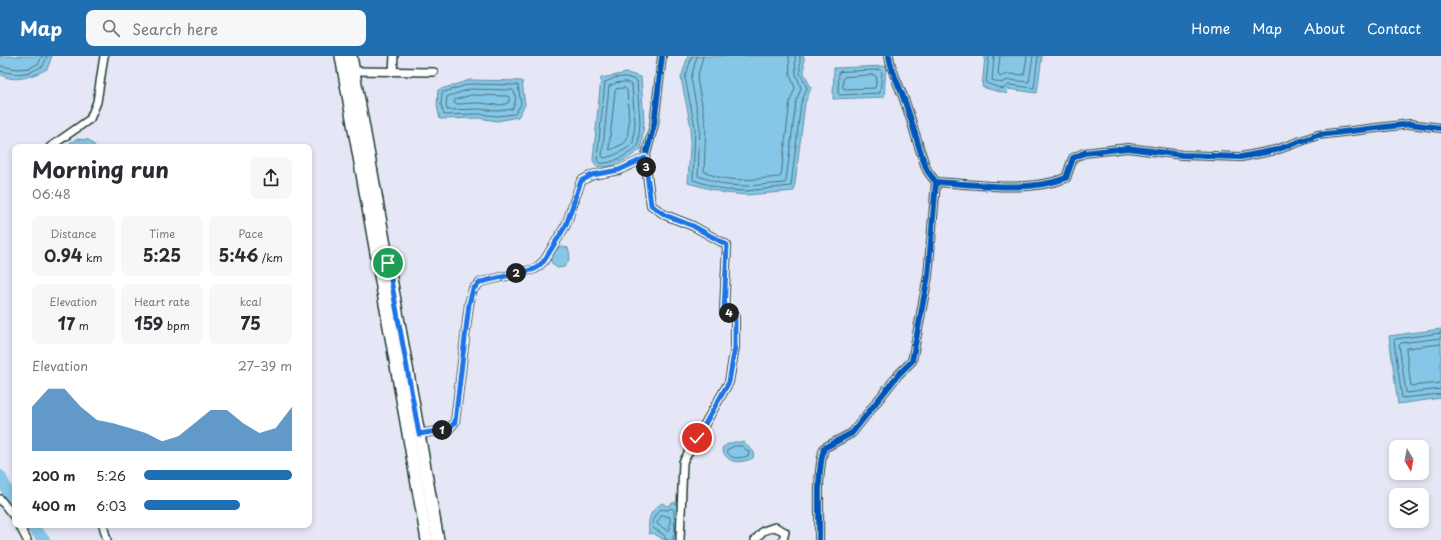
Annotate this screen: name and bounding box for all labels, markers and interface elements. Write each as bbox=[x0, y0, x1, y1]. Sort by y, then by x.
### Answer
search box bbox=[86, 10, 366, 46]
text: Map bbox=[20, 14, 62, 42]
icon: search bbox=[100, 17, 122, 39]
text: Search here bbox=[132, 17, 218, 40]
text: Home bbox=[1191, 18, 1230, 39]
text: Map bbox=[1252, 18, 1282, 39]
text: About bbox=[1304, 18, 1345, 39]
text: Contact bbox=[1367, 18, 1421, 39]
text: Morning run bbox=[32, 152, 169, 185]
button: share bbox=[250, 157, 292, 199]
pin: 3 bbox=[636, 157, 656, 177]
text: 3 bbox=[642, 158, 650, 175]
text: 06:48 bbox=[32, 184, 71, 203]
text: Distance bbox=[50, 225, 96, 242]
text: Time bbox=[149, 225, 175, 242]
text: Pace bbox=[238, 225, 263, 242]
text: 0.94 bbox=[44, 242, 82, 268]
text: 5:25 bbox=[143, 242, 181, 268]
text: 5:46 bbox=[219, 242, 258, 268]
pin bbox=[371, 246, 405, 280]
text: km bbox=[82, 249, 103, 266]
text: /km bbox=[258, 249, 283, 266]
icon: arrive bbox=[377, 252, 399, 274]
pin: 2 bbox=[506, 263, 526, 283]
text: 2 bbox=[512, 264, 520, 281]
text: Elevation bbox=[50, 293, 97, 310]
text: Heart rate bbox=[134, 293, 190, 310]
text: kcal bbox=[240, 293, 262, 310]
pin: 4 bbox=[719, 303, 739, 323]
text: 4 bbox=[725, 304, 733, 321]
text: 17 bbox=[58, 310, 75, 336]
text: 159 bbox=[134, 310, 163, 336]
text: 75 bbox=[240, 310, 261, 336]
text: m bbox=[75, 317, 89, 334]
text: bpm bbox=[163, 317, 190, 334]
text: Elevation bbox=[32, 356, 88, 375]
text: 27–39 m bbox=[238, 356, 292, 375]
pin: 1 bbox=[432, 420, 452, 440]
text: 1 bbox=[439, 421, 445, 438]
pin bbox=[680, 421, 714, 455]
icon: check bbox=[686, 427, 708, 449]
north arrow bbox=[1389, 440, 1429, 480]
map controls bbox=[1389, 440, 1429, 528]
text: 200 m bbox=[32, 466, 76, 485]
text: 5:26 bbox=[96, 466, 126, 485]
button: layers bbox=[1389, 488, 1429, 528]
text: 400 m bbox=[32, 496, 76, 515]
text: 6:03 bbox=[96, 496, 127, 515]

